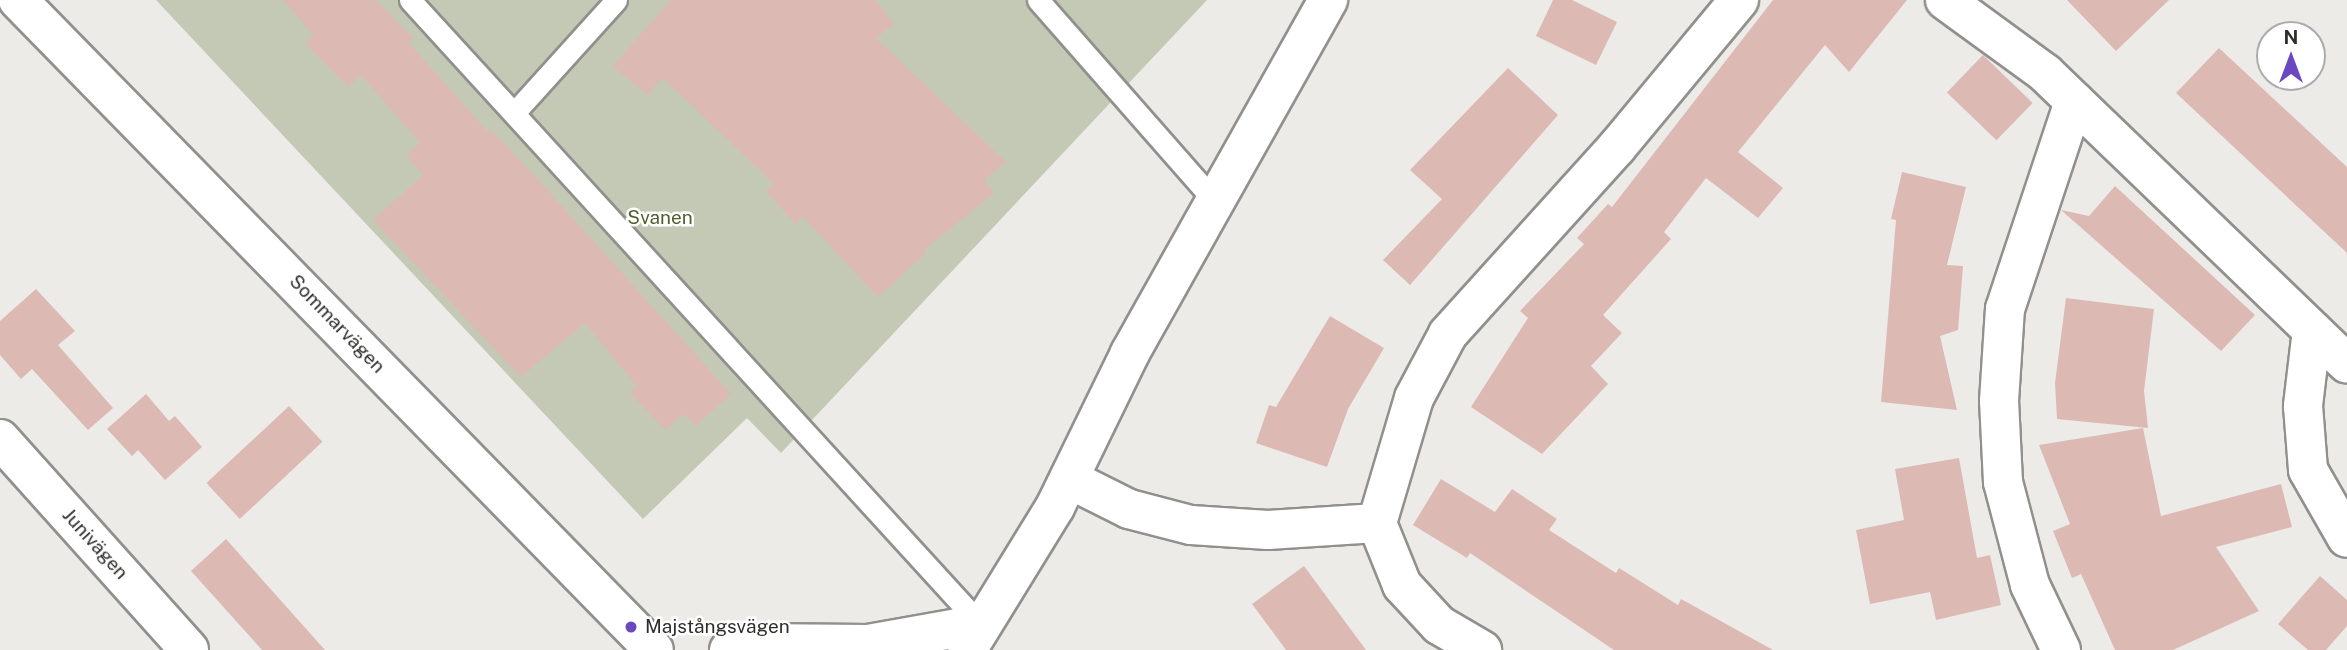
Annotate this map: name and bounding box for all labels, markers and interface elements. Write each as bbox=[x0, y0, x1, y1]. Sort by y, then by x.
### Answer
north arrow bbox=[2256, 21, 2326, 91]
text: N bbox=[2284, 26, 2298, 48]
park label: Svanen bbox=[627, 207, 693, 229]
street label: Sommarvägen bbox=[284, 270, 390, 378]
street label: Junivägen bbox=[57, 504, 133, 584]
place label: Majstångsvägen bbox=[645, 616, 790, 638]
marker: Majstångsvägen bbox=[623, 619, 639, 635]

